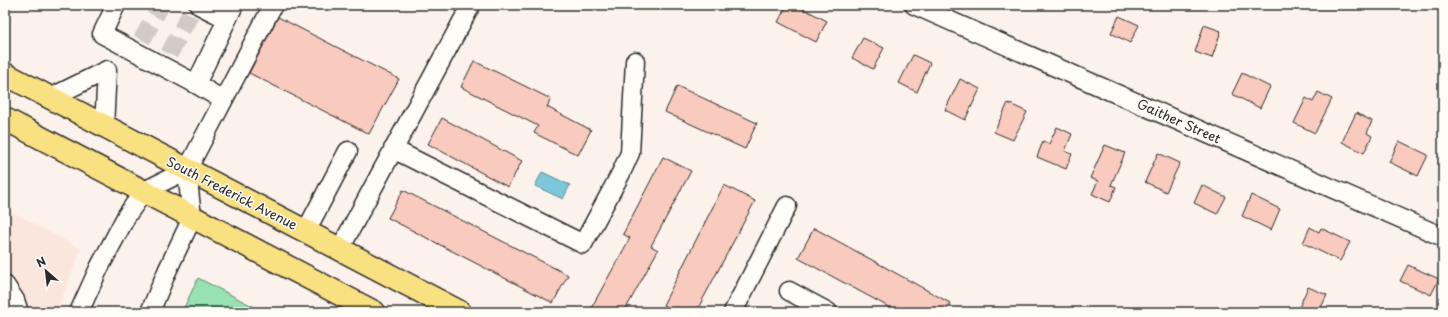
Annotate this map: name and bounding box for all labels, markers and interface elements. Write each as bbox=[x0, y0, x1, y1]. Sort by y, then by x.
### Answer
street label: Gaither Street bbox=[1134, 94, 1224, 147]
street label: South Frederick Avenue bbox=[164, 151, 301, 234]
north arrow bbox=[26, 251, 66, 291]
text: N bbox=[33, 252, 49, 271]

